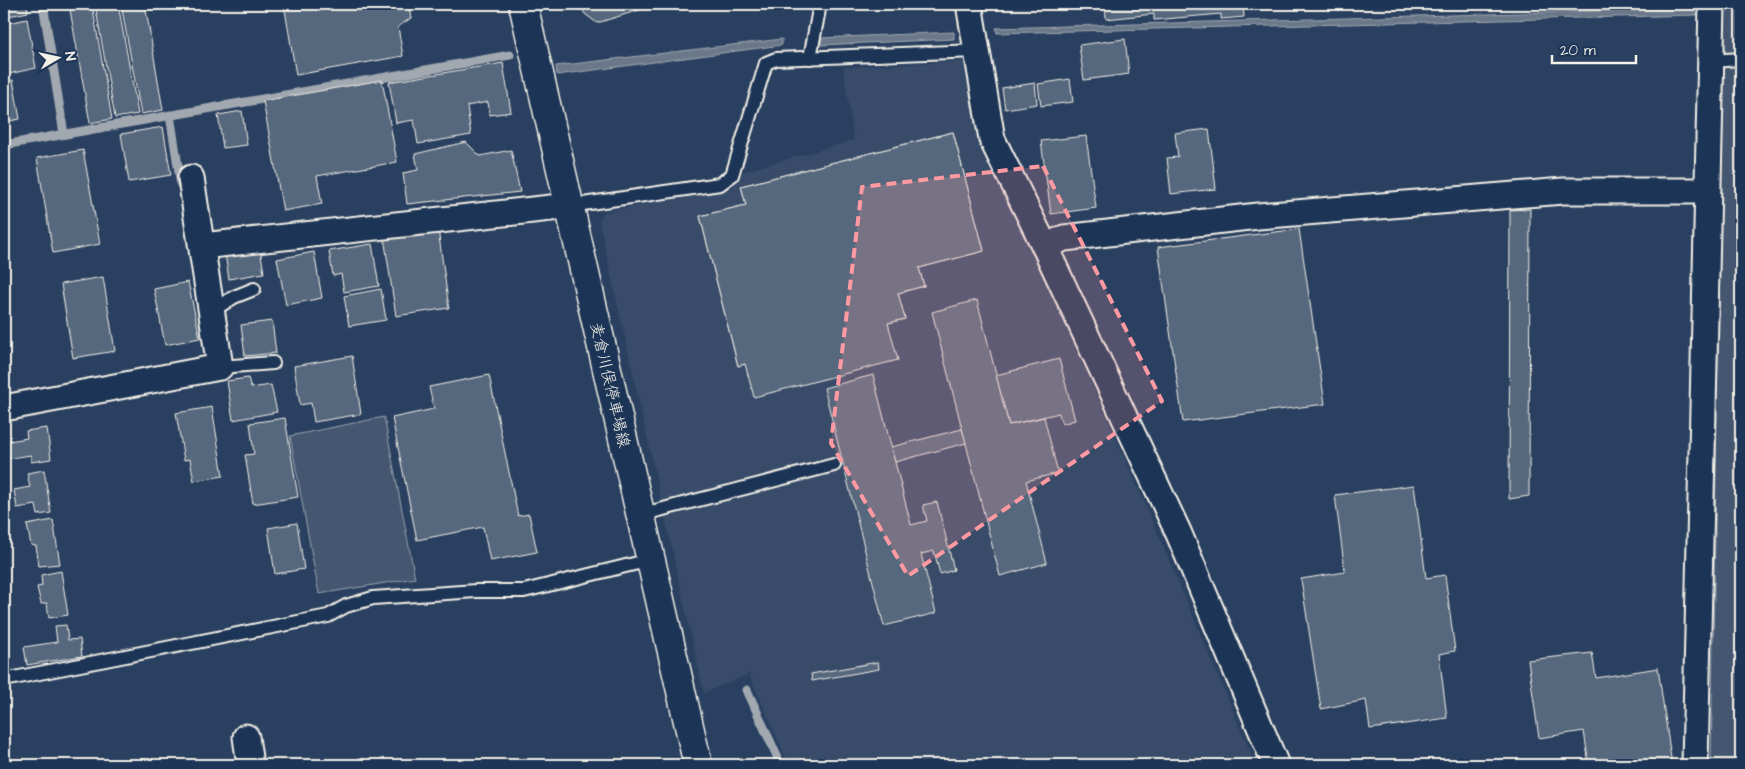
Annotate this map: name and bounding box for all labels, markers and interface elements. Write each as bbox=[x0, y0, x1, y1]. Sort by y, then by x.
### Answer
north arrow bbox=[32, 32, 82, 82]
scale bar bbox=[1552, 32, 1636, 64]
text: 20 m bbox=[1560, 40, 1596, 61]
text: N bbox=[59, 50, 80, 62]
street label: 麦倉川俣停車場線 bbox=[585, 320, 635, 450]

